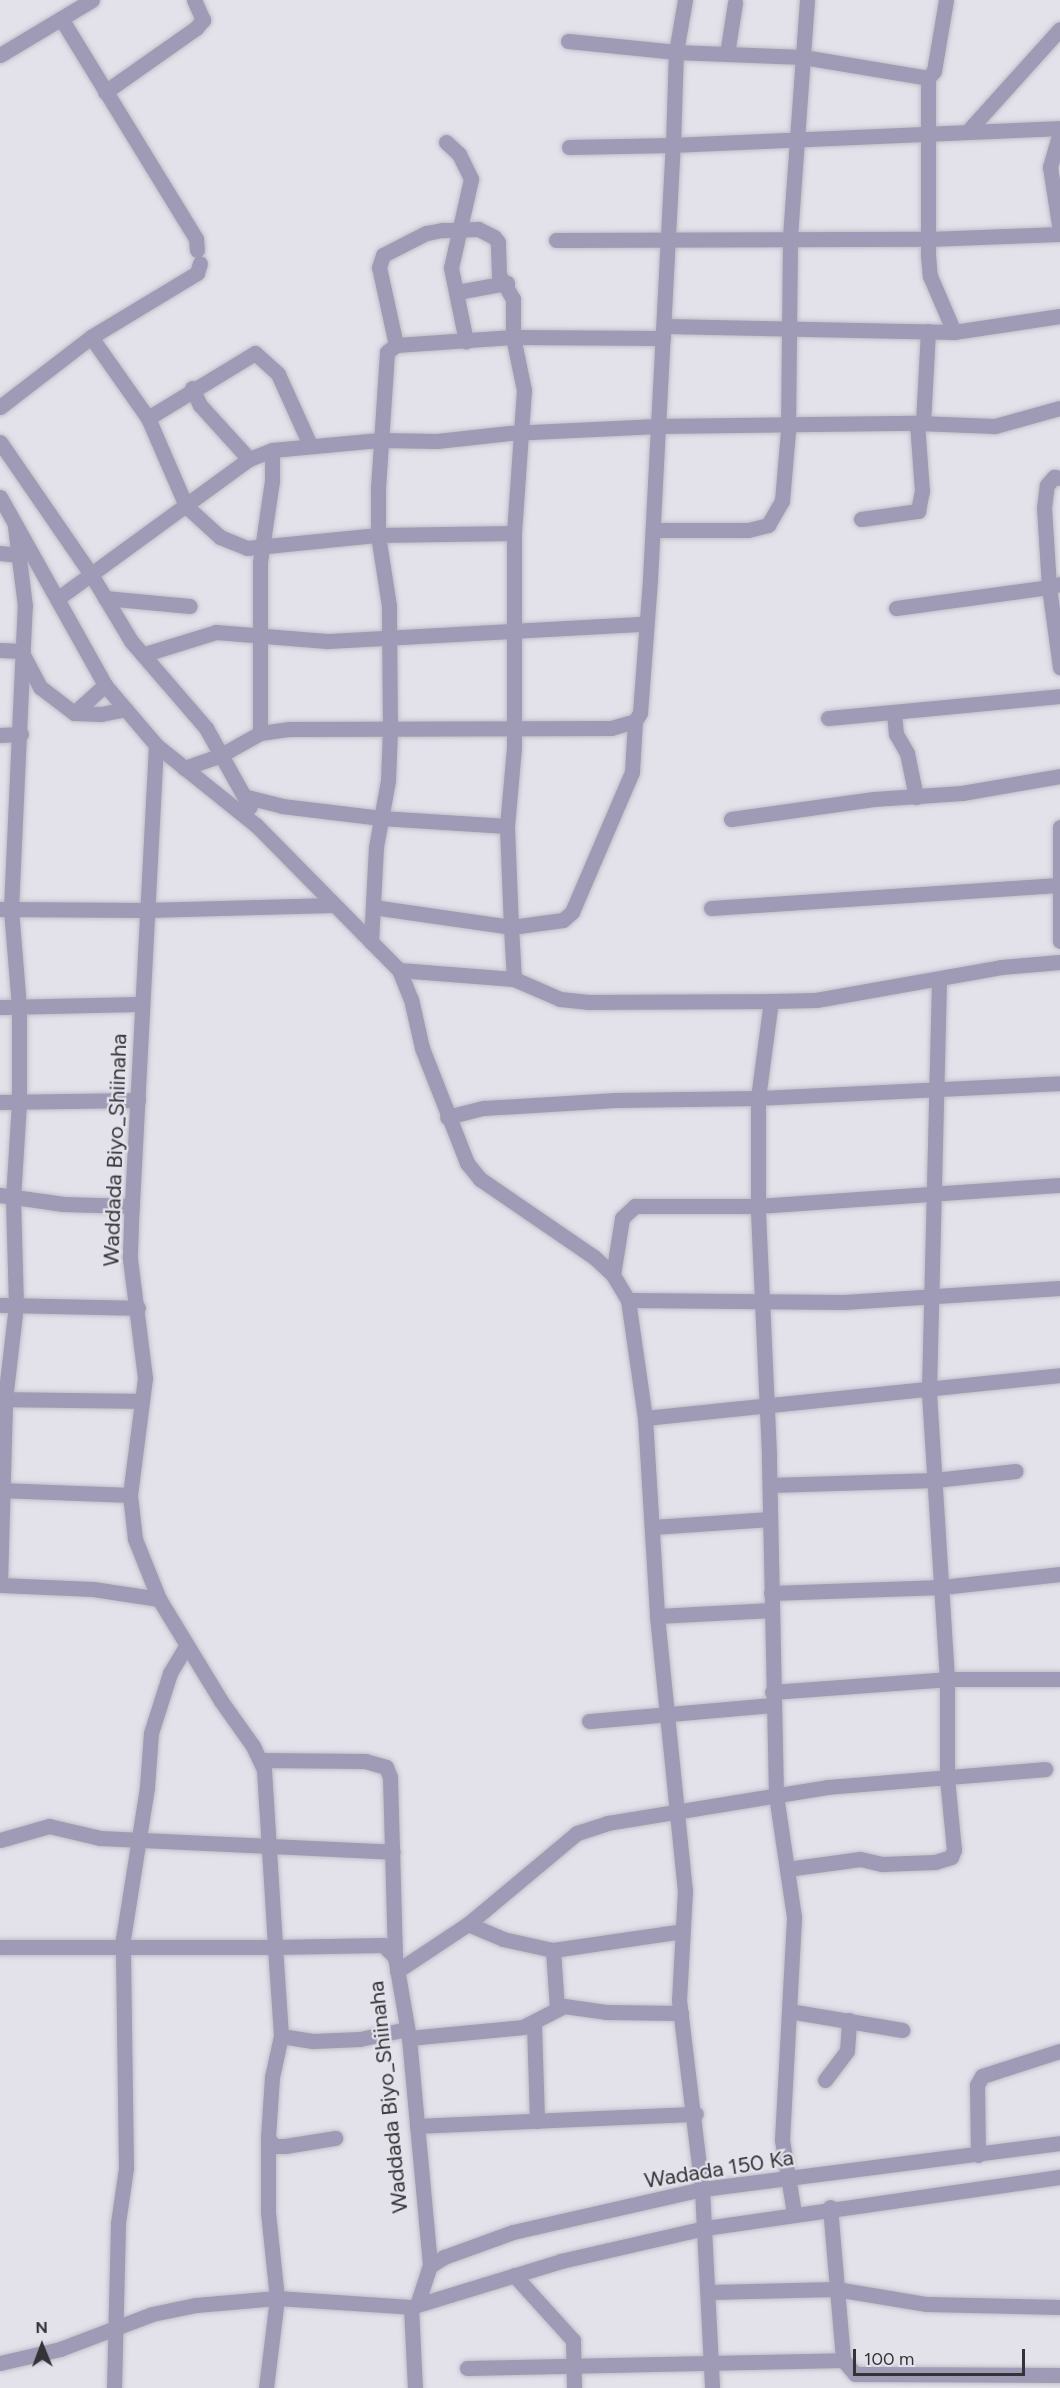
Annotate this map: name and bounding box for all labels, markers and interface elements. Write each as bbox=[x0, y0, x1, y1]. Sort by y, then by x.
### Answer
street label: Waddada Biyo_Shiinaha bbox=[98, 1033, 132, 1267]
street label: Waddada Biyo_Shiinaha bbox=[363, 1980, 413, 2214]
street label: Wadada 150 Ka bbox=[642, 2144, 796, 2194]
north arrow bbox=[12, 2316, 72, 2376]
text: N bbox=[35, 2318, 48, 2337]
scale bar bbox=[856, 2337, 1028, 2375]
text: 100 m bbox=[864, 2348, 914, 2370]

